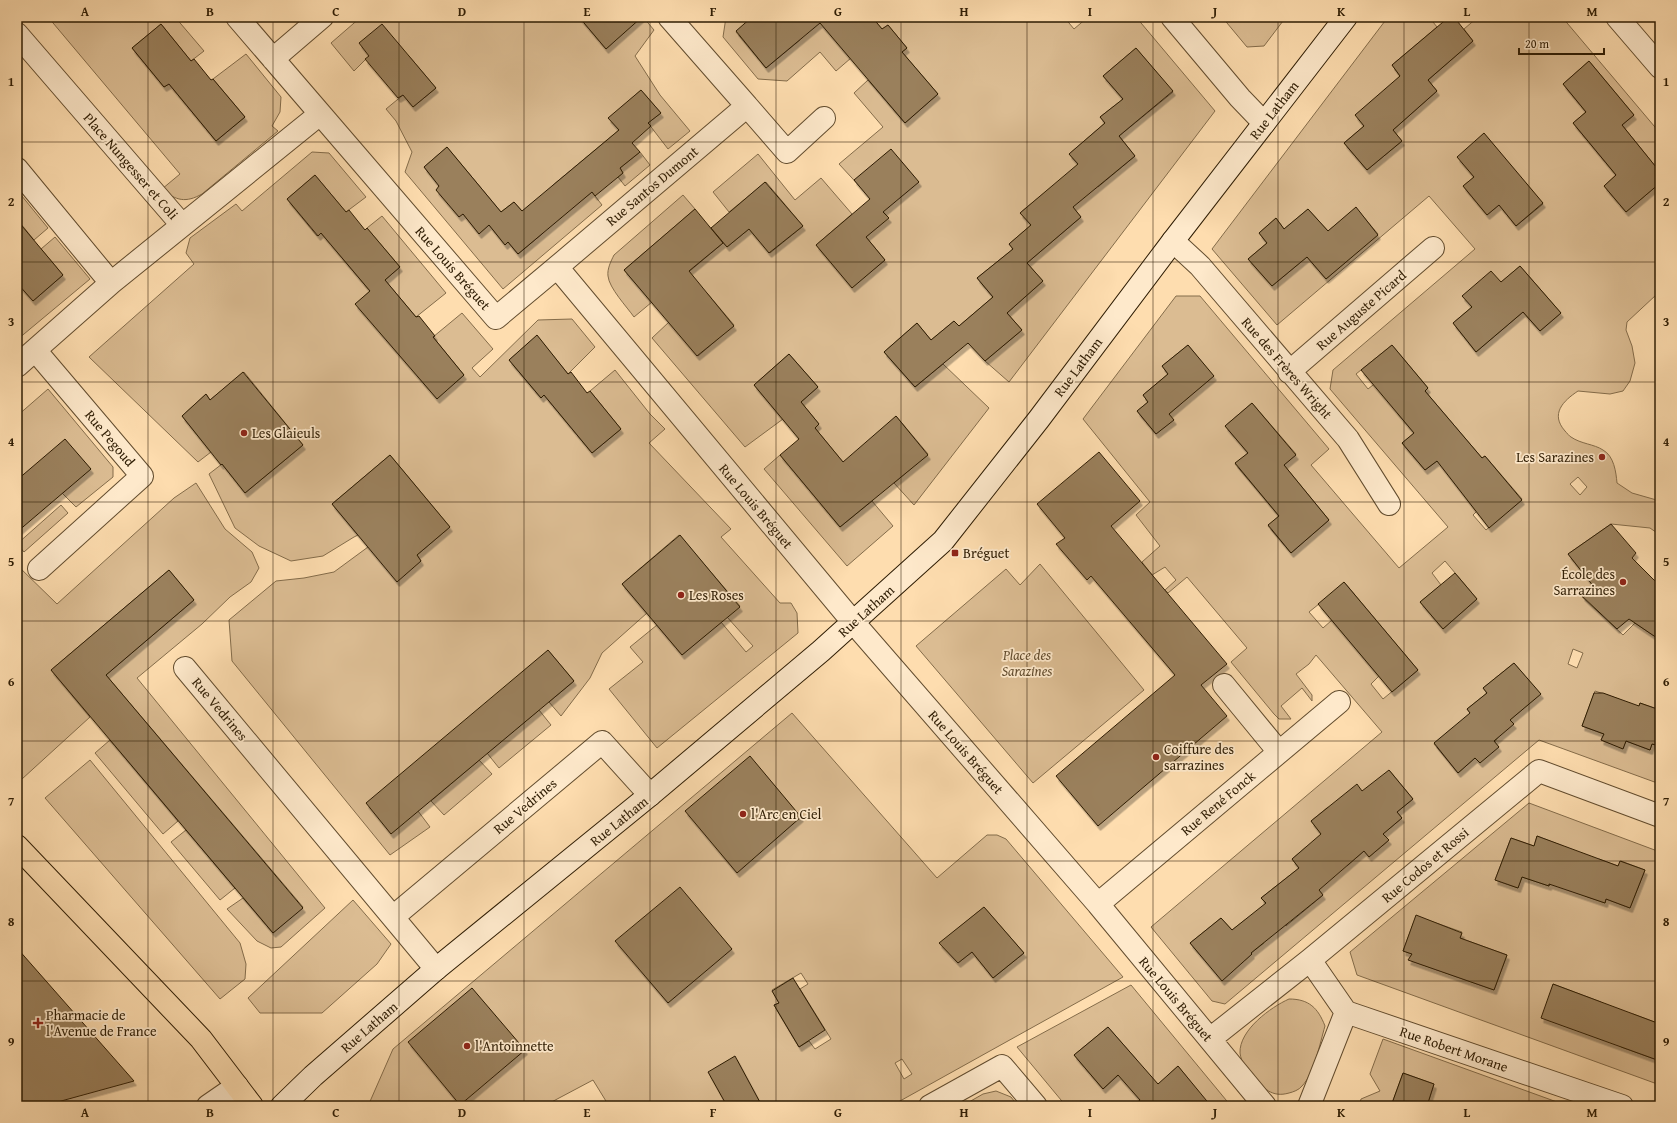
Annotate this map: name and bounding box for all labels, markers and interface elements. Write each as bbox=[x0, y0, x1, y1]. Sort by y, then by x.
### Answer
text: A bbox=[81, 2, 90, 21]
text: B bbox=[206, 2, 214, 21]
text: C bbox=[332, 2, 340, 21]
text: D bbox=[458, 2, 466, 21]
text: E bbox=[584, 2, 591, 21]
text: F bbox=[710, 2, 717, 21]
text: G bbox=[834, 2, 842, 21]
text: H bbox=[959, 2, 969, 21]
text: I bbox=[1088, 2, 1092, 21]
text: J bbox=[1211, 2, 1218, 21]
text: K bbox=[1337, 2, 1346, 21]
text: L bbox=[1464, 2, 1471, 21]
text: M bbox=[1586, 2, 1598, 21]
scale bar bbox=[1519, 30, 1604, 56]
text: 20 m bbox=[1525, 35, 1549, 52]
text: 1 bbox=[8, 72, 14, 91]
text: 1 bbox=[1663, 72, 1669, 91]
street label: Rue Latham bbox=[1245, 76, 1304, 144]
street label: Place Nungesser et Coli bbox=[79, 108, 183, 224]
street label: Rue Santos Dumont bbox=[602, 141, 702, 231]
text: 2 bbox=[8, 192, 15, 211]
text: 2 bbox=[1663, 192, 1670, 211]
street label: Rue Louis Bréguet bbox=[411, 222, 495, 314]
street label: Rue Auguste Picard bbox=[1312, 265, 1411, 355]
text: 3 bbox=[8, 312, 14, 331]
text: 3 bbox=[1663, 312, 1669, 331]
street label: Rue des Frères Wright bbox=[1237, 313, 1337, 423]
street label: Rue Latham bbox=[1049, 333, 1107, 401]
street label: Rue Pegoud bbox=[80, 405, 140, 471]
place label: Les Glaieuls bbox=[252, 423, 320, 443]
marker: Les Glaieuls bbox=[239, 428, 249, 438]
text: 4 bbox=[8, 432, 15, 451]
text: 4 bbox=[1663, 432, 1670, 451]
place label: Les Sarazines bbox=[1516, 447, 1594, 467]
marker: Les Sarazines bbox=[1597, 452, 1607, 462]
street label: Rue Louis Bréguet bbox=[714, 459, 798, 553]
place label: Bréguet bbox=[963, 543, 1009, 563]
marker: Bréguet bbox=[950, 548, 960, 558]
text: 5 bbox=[8, 552, 15, 571]
text: 5 bbox=[1663, 552, 1670, 571]
place label: École des Sarrazines bbox=[1553, 564, 1615, 600]
marker: École des Sarrazines bbox=[1618, 577, 1628, 587]
street label: Rue Latham bbox=[833, 580, 899, 642]
place label: Les Roses bbox=[689, 585, 744, 605]
marker: Les Roses bbox=[676, 590, 686, 600]
park label: Place des Sarazines bbox=[1002, 645, 1052, 681]
text: 6 bbox=[8, 672, 15, 691]
text: 6 bbox=[1663, 672, 1670, 691]
street label: Rue Vedrines bbox=[187, 673, 253, 745]
street label: Rue Louis Bréguet bbox=[924, 706, 1008, 798]
place label: Coiffure des sarrazines bbox=[1164, 739, 1234, 775]
marker: Coiffure des sarrazines bbox=[1151, 752, 1161, 762]
street label: Rue René Fonck bbox=[1176, 765, 1260, 840]
street label: Rue Vedrines bbox=[489, 773, 561, 839]
street label: Rue Latham bbox=[586, 791, 653, 851]
text: 7 bbox=[8, 792, 15, 811]
text: 7 bbox=[1663, 792, 1670, 811]
place label: l'Arc en Ciel bbox=[751, 804, 821, 824]
marker: l'Arc en Ciel bbox=[738, 809, 748, 819]
street label: Rue Codos et Rossi bbox=[1377, 823, 1473, 907]
text: 8 bbox=[8, 912, 15, 931]
text: 8 bbox=[1663, 912, 1670, 931]
street label: Rue Louis Bréguet bbox=[1134, 952, 1218, 1046]
street label: Rue Latham bbox=[336, 996, 402, 1057]
place label: Pharmacie de l'Avenue de France bbox=[46, 1005, 157, 1041]
marker: Pharmacie de l'Avenue de France bbox=[33, 1018, 43, 1028]
street label: Rue Robert Morane bbox=[1397, 1021, 1511, 1077]
text: 9 bbox=[8, 1032, 15, 1051]
text: 9 bbox=[1663, 1032, 1670, 1051]
place label: l'Antoinnette bbox=[475, 1036, 554, 1056]
marker: l'Antoinnette bbox=[462, 1041, 472, 1051]
text: A bbox=[81, 1103, 90, 1122]
text: B bbox=[206, 1103, 214, 1122]
text: C bbox=[332, 1103, 340, 1122]
text: D bbox=[458, 1103, 466, 1122]
text: E bbox=[584, 1103, 591, 1122]
text: F bbox=[710, 1103, 717, 1122]
text: G bbox=[834, 1103, 842, 1122]
text: H bbox=[959, 1103, 969, 1122]
text: I bbox=[1088, 1103, 1092, 1122]
text: J bbox=[1211, 1103, 1218, 1122]
text: K bbox=[1337, 1103, 1346, 1122]
text: L bbox=[1464, 1103, 1471, 1122]
text: M bbox=[1586, 1103, 1598, 1122]

